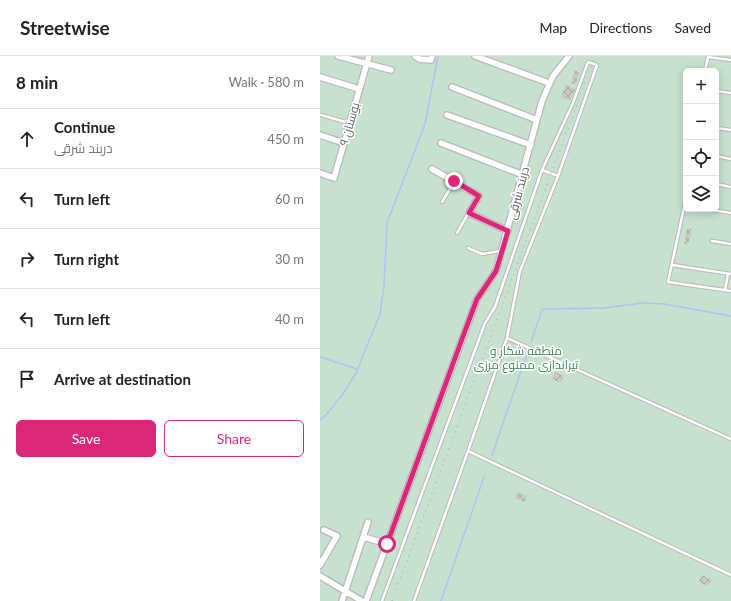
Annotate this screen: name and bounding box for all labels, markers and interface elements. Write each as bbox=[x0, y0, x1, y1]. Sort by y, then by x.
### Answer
text: Streetwise bbox=[20, 16, 110, 39]
text: Map bbox=[540, 19, 567, 36]
text: Directions bbox=[589, 19, 652, 36]
text: Saved bbox=[674, 19, 711, 36]
map controls bbox=[683, 68, 719, 212]
button: + bbox=[683, 68, 719, 104]
text: 8 min bbox=[16, 72, 58, 93]
text: Walk · 580 m bbox=[228, 74, 304, 90]
street label: بوستان ۹ bbox=[336, 101, 362, 147]
button: − bbox=[683, 104, 719, 140]
text: Continue bbox=[54, 118, 115, 136]
icon: ahead bbox=[16, 128, 38, 150]
text: 450 m bbox=[267, 131, 304, 147]
text: دربند شرقی bbox=[54, 140, 113, 156]
button: locate bbox=[683, 140, 719, 176]
street label: دربند شرقی bbox=[504, 165, 532, 221]
route end bbox=[445, 172, 463, 190]
button: layers bbox=[683, 176, 719, 212]
icon: left bbox=[16, 188, 38, 210]
text: Turn left bbox=[54, 190, 110, 208]
text: 60 m bbox=[275, 191, 304, 207]
icon: right bbox=[16, 248, 38, 270]
text: Turn right bbox=[54, 250, 119, 268]
text: 30 m bbox=[275, 251, 304, 267]
icon: left bbox=[16, 308, 38, 330]
text: Turn left bbox=[54, 310, 110, 328]
text: 40 m bbox=[275, 311, 304, 327]
park label: منطقه شکار و تیراندازی ممنوع مرزی bbox=[474, 343, 579, 373]
icon: arrive bbox=[16, 368, 38, 390]
text: Arrive at destination bbox=[54, 370, 191, 388]
button: Save bbox=[16, 420, 156, 457]
button: Share bbox=[164, 420, 304, 457]
route start bbox=[378, 535, 396, 553]

